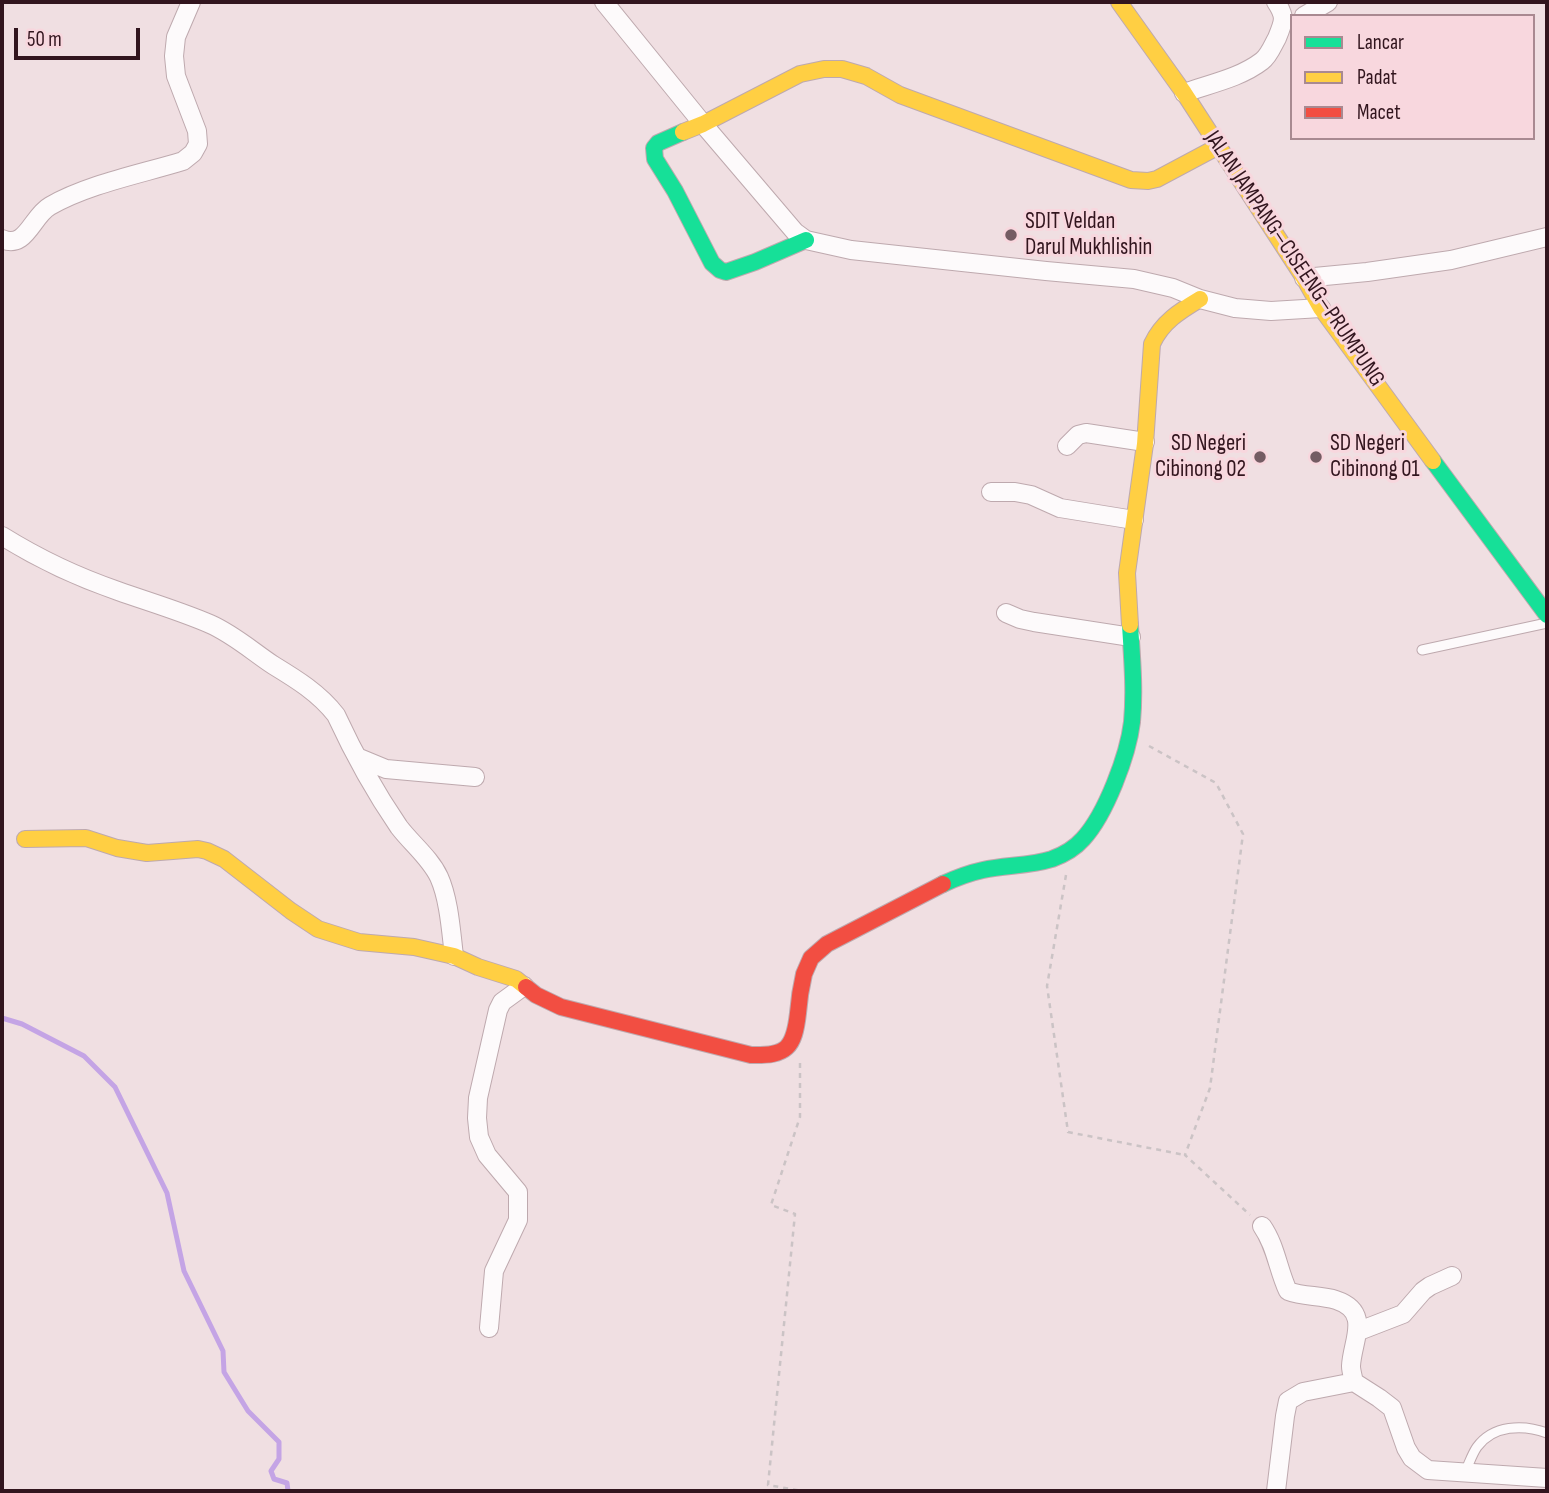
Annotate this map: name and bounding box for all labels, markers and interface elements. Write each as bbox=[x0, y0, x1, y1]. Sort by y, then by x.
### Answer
scale bar bbox=[18, 14, 144, 58]
legend bbox=[1290, 14, 1535, 140]
text: 50 m bbox=[27, 27, 62, 52]
text: Lancar bbox=[1357, 30, 1404, 55]
text: Padat bbox=[1357, 65, 1397, 90]
text: Macet bbox=[1357, 100, 1401, 125]
street label: JALAN JAMPANG–CISEENG–PRUMPUNG bbox=[1198, 126, 1390, 392]
place label: SDIT Veldan Darul Mukhlishin bbox=[1025, 208, 1152, 262]
marker: SDIT Veldan Darul Mukhlishin bbox=[1003, 227, 1019, 243]
place label: SD Negeri Cibinong 02 bbox=[1155, 430, 1246, 484]
place label: SD Negeri Cibinong 01 bbox=[1330, 430, 1420, 484]
marker: SD Negeri Cibinong 02 bbox=[1252, 449, 1268, 465]
marker: SD Negeri Cibinong 01 bbox=[1308, 449, 1324, 465]

